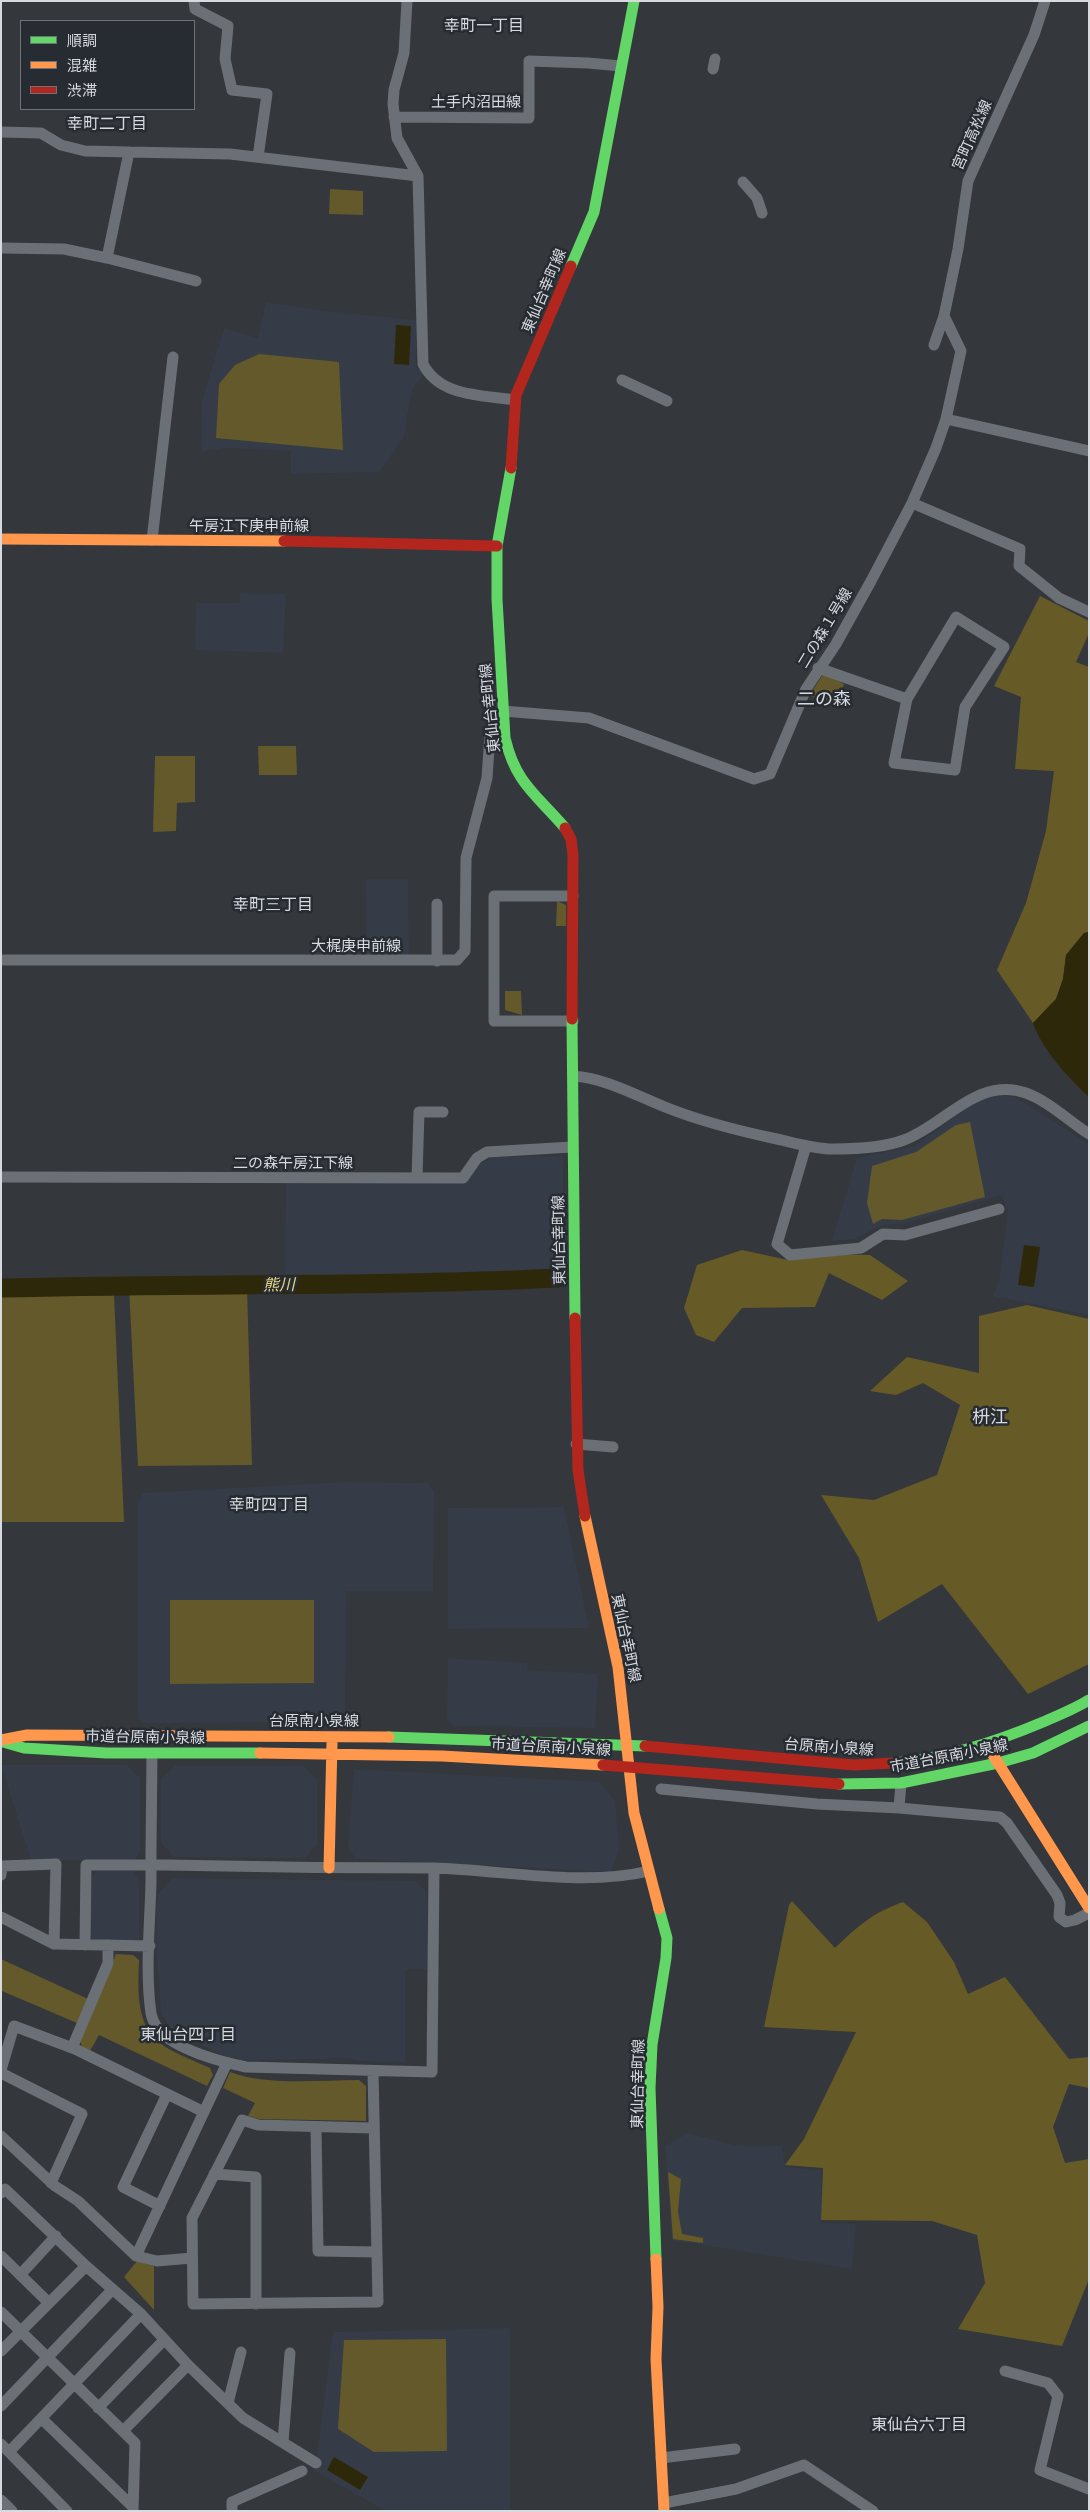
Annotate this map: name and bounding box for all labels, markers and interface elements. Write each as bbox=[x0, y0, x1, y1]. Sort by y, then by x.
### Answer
district label: 幸町一丁目 bbox=[444, 16, 524, 36]
legend bbox=[20, 20, 195, 110]
text: 順調 bbox=[67, 31, 97, 49]
text: 混雑 bbox=[67, 56, 97, 74]
text: 渋滞 bbox=[67, 81, 97, 99]
street label: 土手内沼田線 bbox=[431, 93, 521, 111]
street label: 宮町高松線 bbox=[949, 97, 995, 173]
district label: 幸町二丁目 bbox=[67, 114, 147, 134]
street label: 東仙台幸町線 bbox=[518, 246, 570, 336]
street label: 午房江下庚申前線 bbox=[189, 517, 309, 535]
street label: 二の森１号線 bbox=[794, 585, 856, 671]
street label: 東仙台幸町線 bbox=[476, 662, 504, 754]
district label: 二の森 bbox=[797, 688, 851, 710]
district label: 幸町三丁目 bbox=[233, 895, 313, 915]
street label: 大梶庚申前線 bbox=[311, 937, 401, 955]
street label: 二の森午房江下線 bbox=[233, 1154, 353, 1172]
street label: 東仙台幸町線 bbox=[549, 1195, 569, 1285]
water label: 熊川 bbox=[263, 1275, 295, 1295]
district label: 枡江 bbox=[972, 1406, 1008, 1428]
district label: 幸町四丁目 bbox=[229, 1495, 309, 1515]
street label: 東仙台幸町線 bbox=[608, 1592, 644, 1684]
street label: 台原南小泉線 bbox=[269, 1712, 359, 1730]
street label: 市道台原南小泉線 bbox=[85, 1727, 205, 1747]
street label: 市道台原南小泉線 bbox=[491, 1735, 611, 1759]
street label: 台原南小泉線 bbox=[783, 1735, 875, 1759]
street label: 市道台原南小泉線 bbox=[888, 1736, 1010, 1776]
district label: 東仙台四丁目 bbox=[140, 2025, 236, 2045]
street label: 東仙台幸町線 bbox=[628, 2039, 648, 2129]
district label: 東仙台六丁目 bbox=[871, 2415, 967, 2435]

